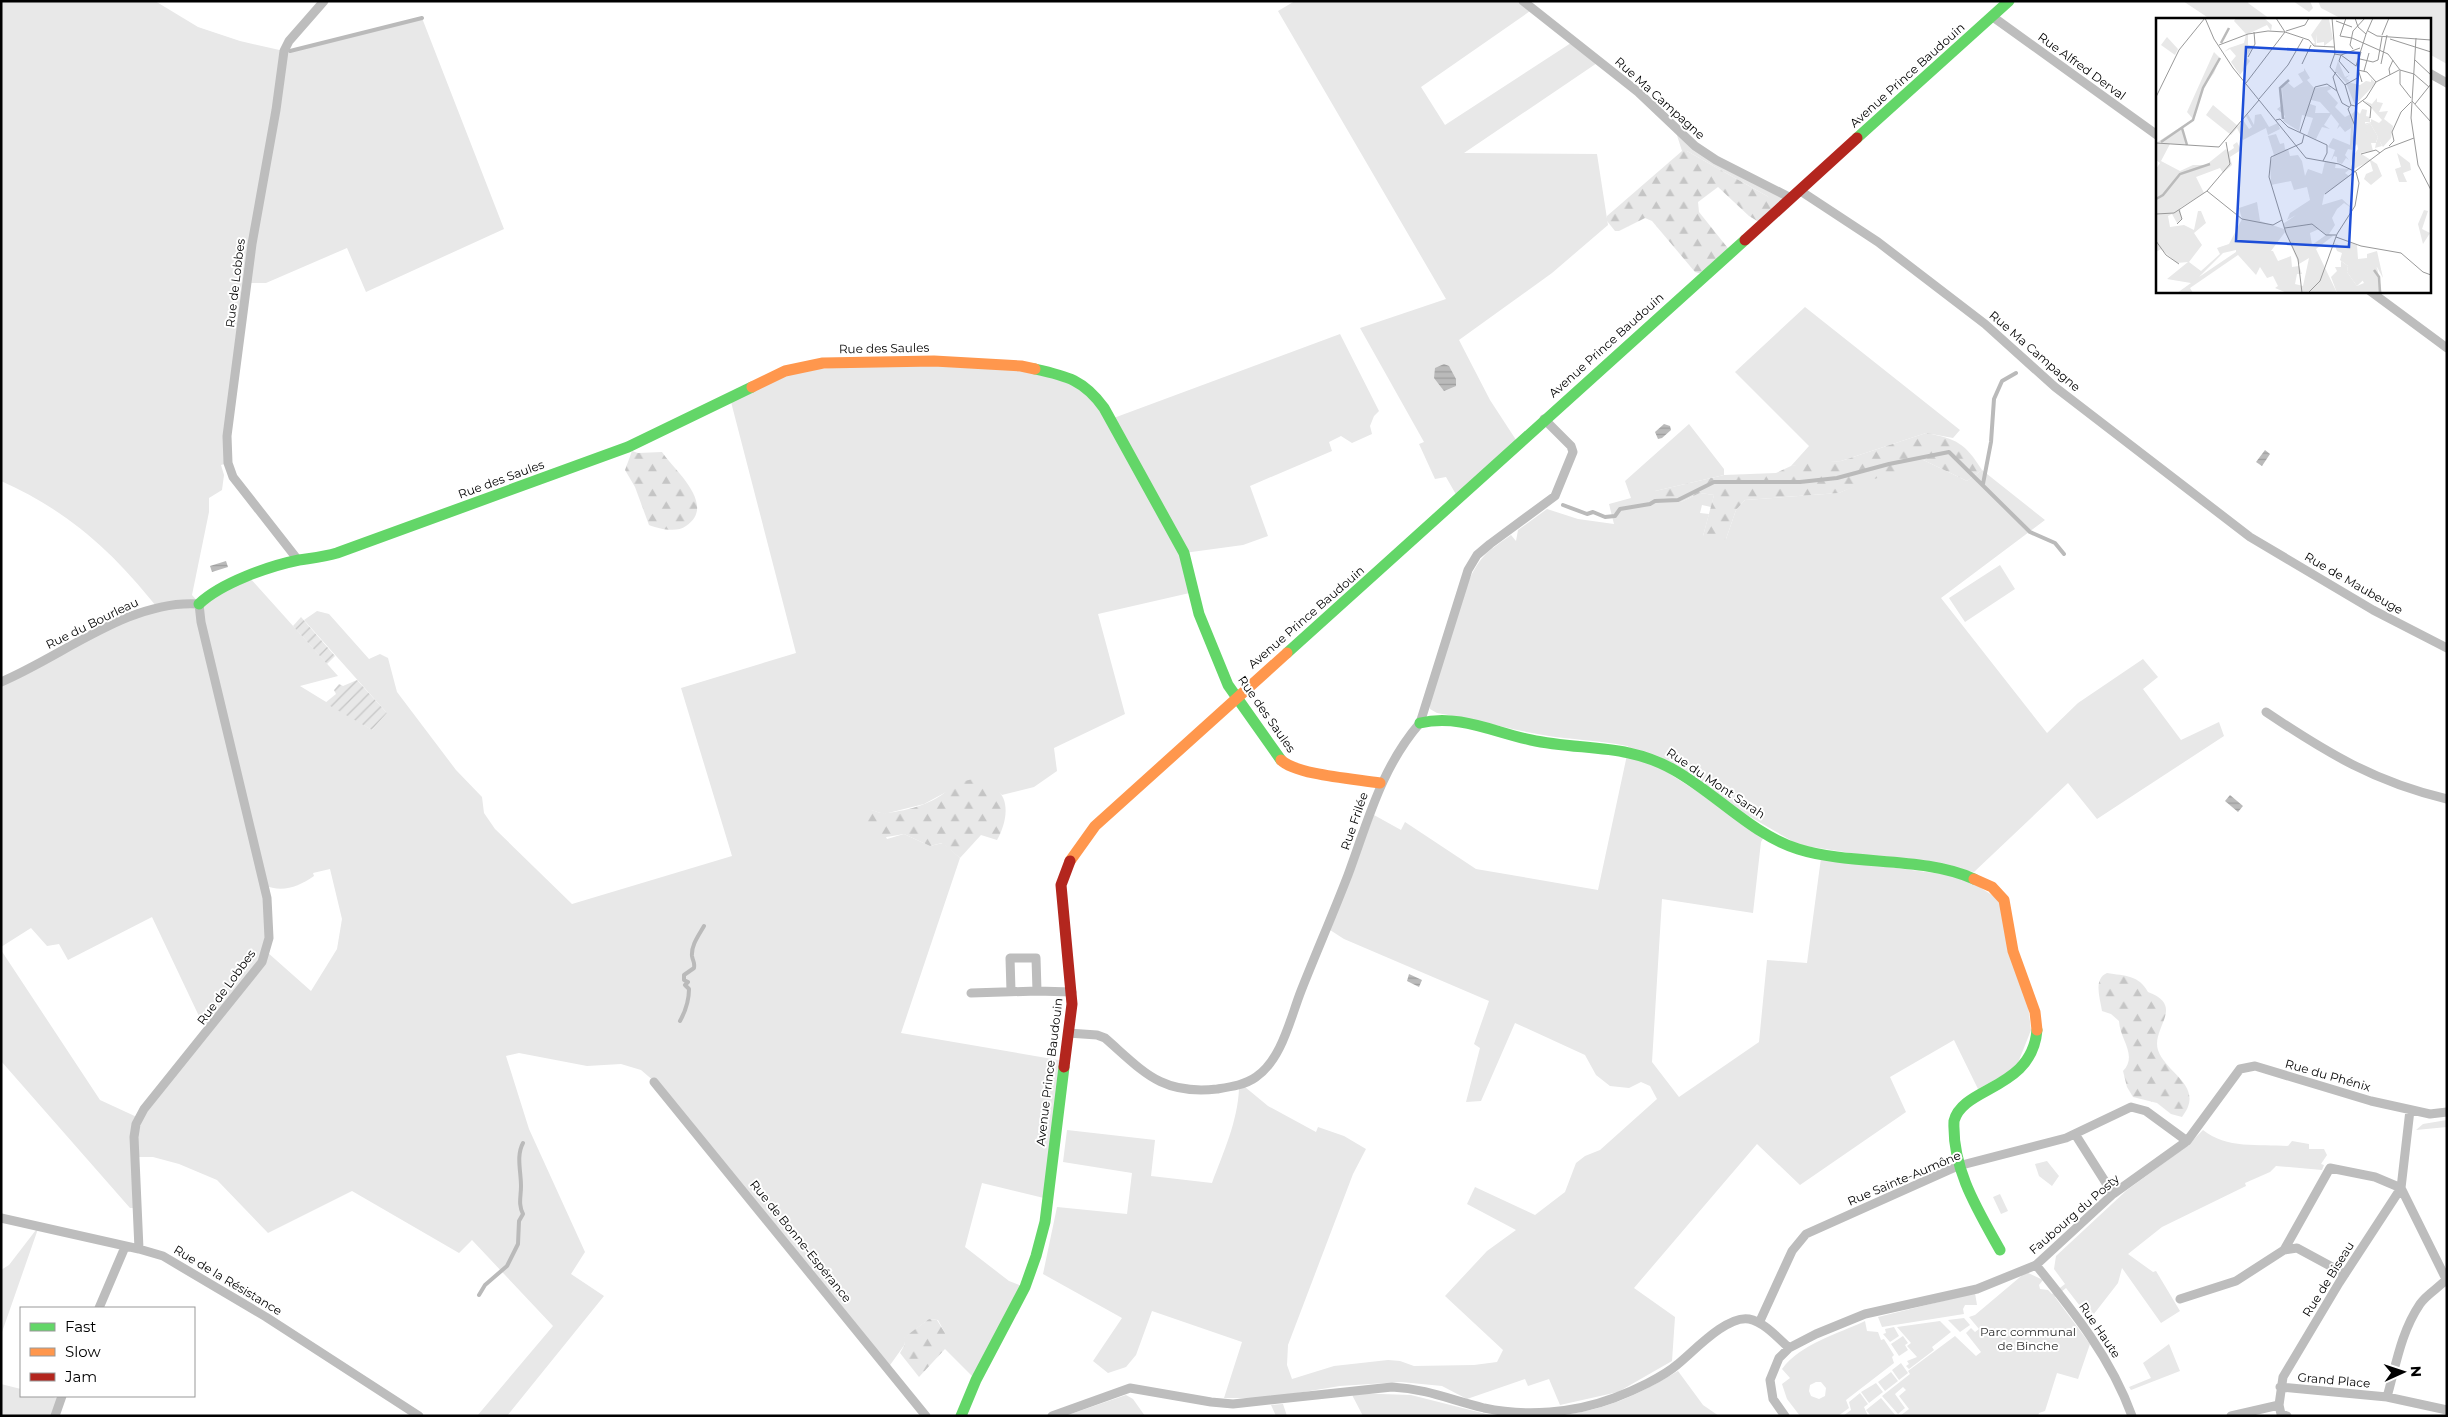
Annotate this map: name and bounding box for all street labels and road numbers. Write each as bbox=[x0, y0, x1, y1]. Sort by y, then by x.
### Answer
street label: Avenue Prince Baudouin bbox=[1847, 20, 1967, 130]
street label: Rue Alfred Derval bbox=[2035, 29, 2129, 103]
street label: Rue Ma Campagne bbox=[1612, 54, 1708, 142]
street label: Rue de Lobbes bbox=[222, 238, 248, 328]
street label: Avenue Prince Baudouin bbox=[1546, 290, 1666, 400]
street label: Rue Ma Campagne bbox=[1986, 307, 2084, 395]
street label: Rue des Saules bbox=[839, 340, 929, 356]
street label: Rue des Saules bbox=[456, 456, 546, 502]
street label: Rue de Maubeuge bbox=[2302, 549, 2406, 617]
street label: Avenue Prince Baudouin bbox=[1245, 562, 1367, 672]
street label: Rue du Bourleau bbox=[43, 594, 141, 652]
street label: Rue des Saules bbox=[1235, 673, 1299, 755]
street label: Rue du Mont Sarah bbox=[1664, 744, 1768, 822]
street label: Rue Frilée bbox=[1337, 790, 1371, 852]
street label: Rue de Lobbes bbox=[194, 946, 258, 1028]
street label: Avenue Prince Baudouin bbox=[1032, 997, 1066, 1147]
street label: Rue du Phénix bbox=[2284, 1056, 2373, 1095]
street label: Rue Sainte-Aumône bbox=[1845, 1147, 1963, 1209]
street label: Faubourg du Posty bbox=[2026, 1170, 2122, 1257]
street label: Rue de Bonne-Espérance bbox=[747, 1177, 855, 1305]
street label: Rue de Biseau bbox=[2299, 1239, 2357, 1319]
street label: Rue de la Résistance bbox=[171, 1242, 285, 1318]
street label: Rue Haute bbox=[2076, 1299, 2124, 1361]
street label: Grand Place bbox=[2297, 1369, 2371, 1391]

